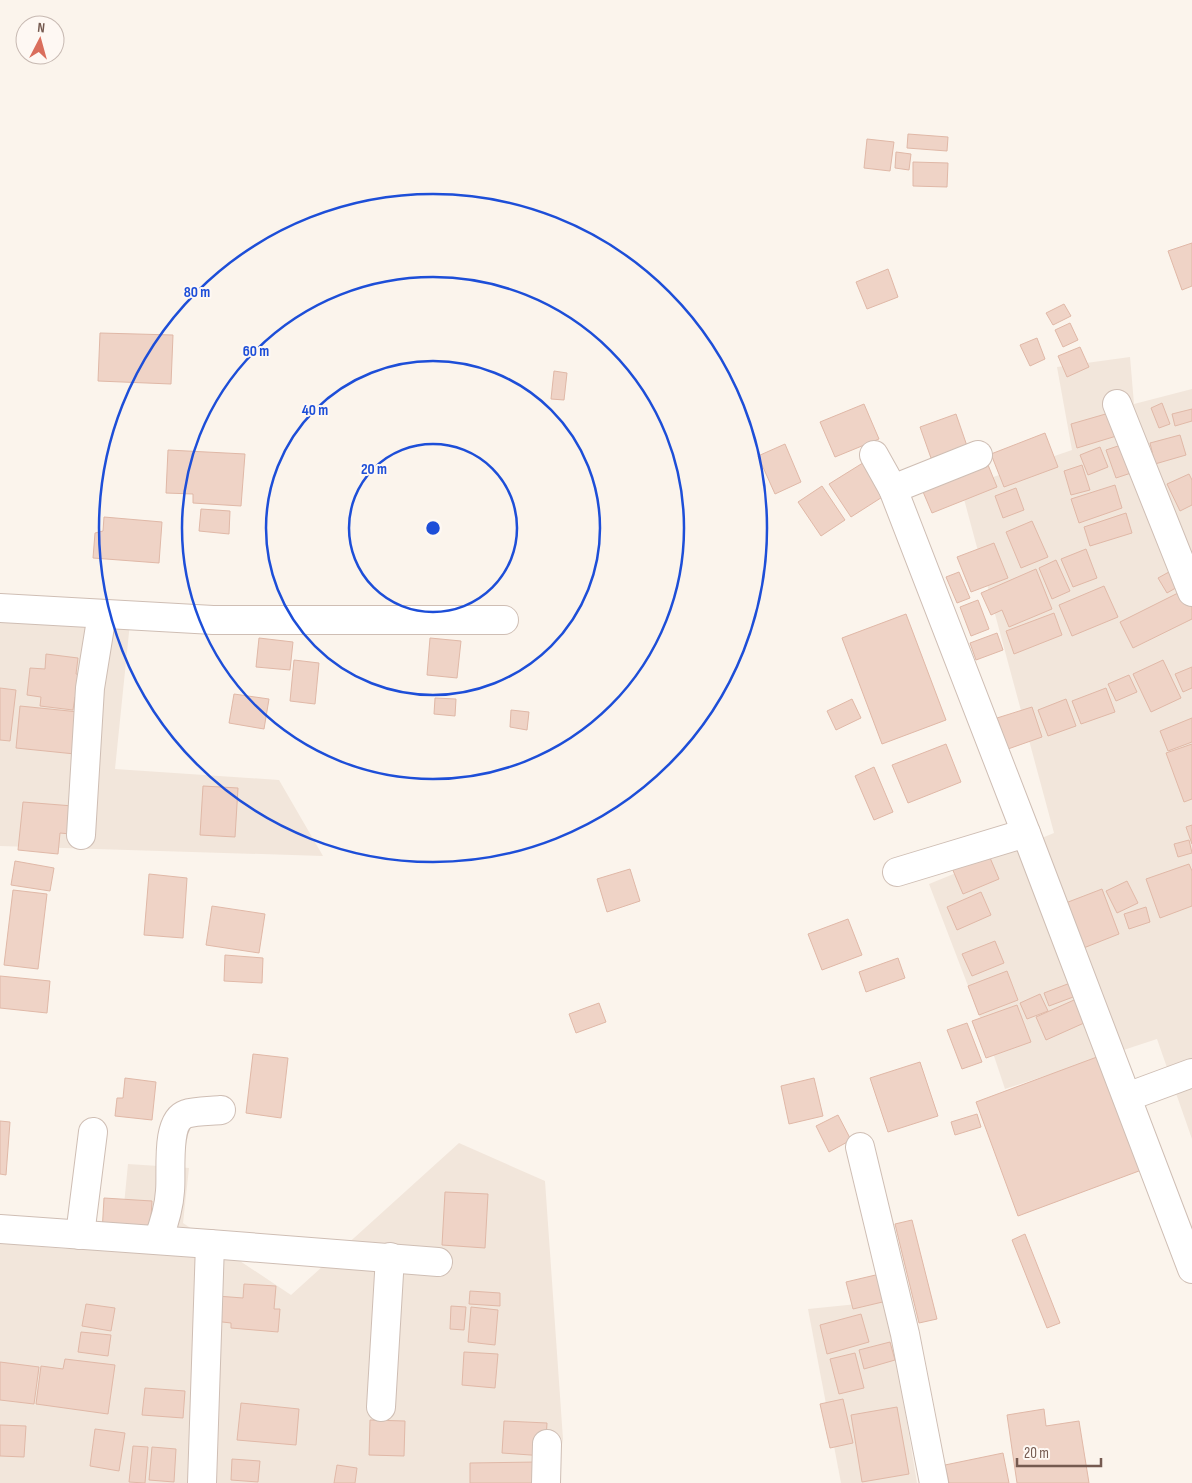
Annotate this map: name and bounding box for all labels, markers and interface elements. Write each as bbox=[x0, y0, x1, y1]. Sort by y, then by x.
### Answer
north arrow bbox=[15, 15, 65, 65]
text: N bbox=[37, 19, 46, 36]
text: 80 m bbox=[184, 283, 210, 302]
text: 60 m bbox=[243, 342, 269, 361]
text: 40 m bbox=[302, 401, 328, 420]
text: 20 m bbox=[361, 460, 387, 479]
centre of rings bbox=[424, 519, 442, 537]
scale bar bbox=[1017, 1436, 1101, 1468]
text: 20 m bbox=[1024, 1444, 1049, 1463]

